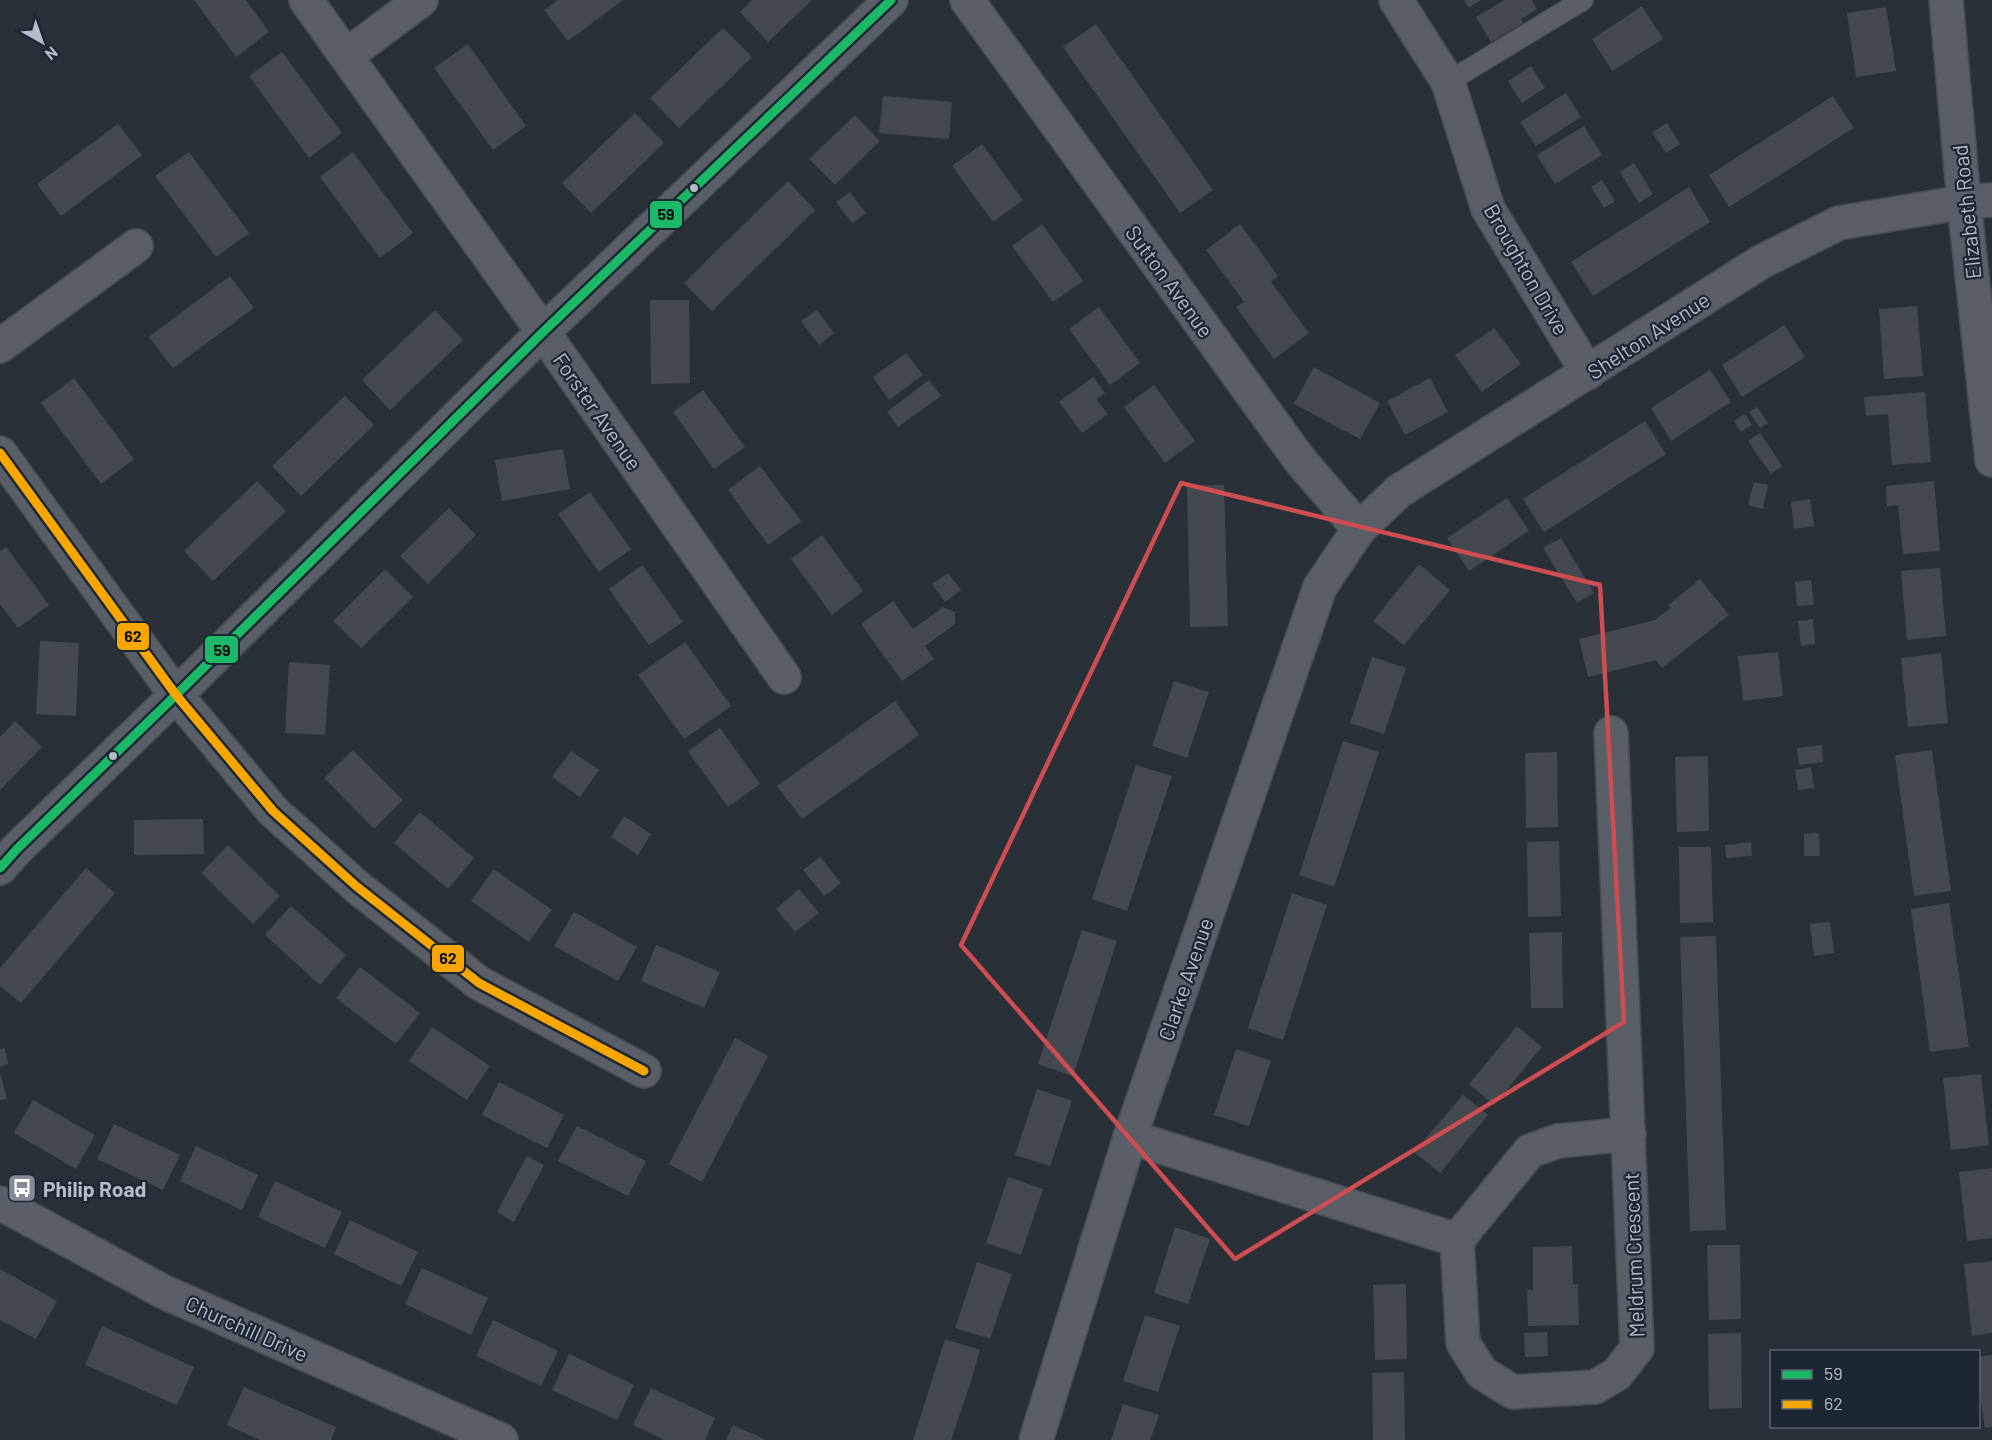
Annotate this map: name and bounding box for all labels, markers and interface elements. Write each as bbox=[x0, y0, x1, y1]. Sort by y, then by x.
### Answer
north arrow bbox=[12, 12, 72, 72]
text: N bbox=[42, 43, 62, 65]
street label: Elizabeth Road bbox=[1947, 144, 1985, 280]
unlabelled marker bbox=[688, 182, 700, 194]
street label: Broughton Drive bbox=[1479, 199, 1575, 339]
line badge: 59 bbox=[649, 200, 683, 229]
text: 59 bbox=[657, 204, 675, 223]
street label: Sutton Avenue bbox=[1121, 220, 1219, 342]
street label: Shelton Avenue bbox=[1582, 286, 1714, 384]
street label: Forster Avenue bbox=[548, 348, 648, 474]
line badge: 62 bbox=[116, 622, 150, 651]
text: 62 bbox=[124, 626, 142, 645]
line badge: 59 bbox=[204, 635, 239, 664]
text: 59 bbox=[213, 640, 231, 659]
unlabelled marker bbox=[107, 750, 119, 762]
street label: Clarke Avenue bbox=[1152, 914, 1218, 1044]
line badge: 62 bbox=[431, 944, 465, 973]
text: 62 bbox=[439, 948, 457, 967]
bus stop icon: Philip Road bbox=[6, 1172, 38, 1204]
street label: Meldrum Crescent bbox=[1618, 1172, 1648, 1338]
place label: Philip Road bbox=[43, 1176, 146, 1201]
street label: Churchill Drive bbox=[182, 1290, 312, 1366]
legend bbox=[1770, 1350, 1980, 1428]
text: 59 bbox=[1824, 1362, 1843, 1384]
text: 62 bbox=[1824, 1392, 1843, 1414]

